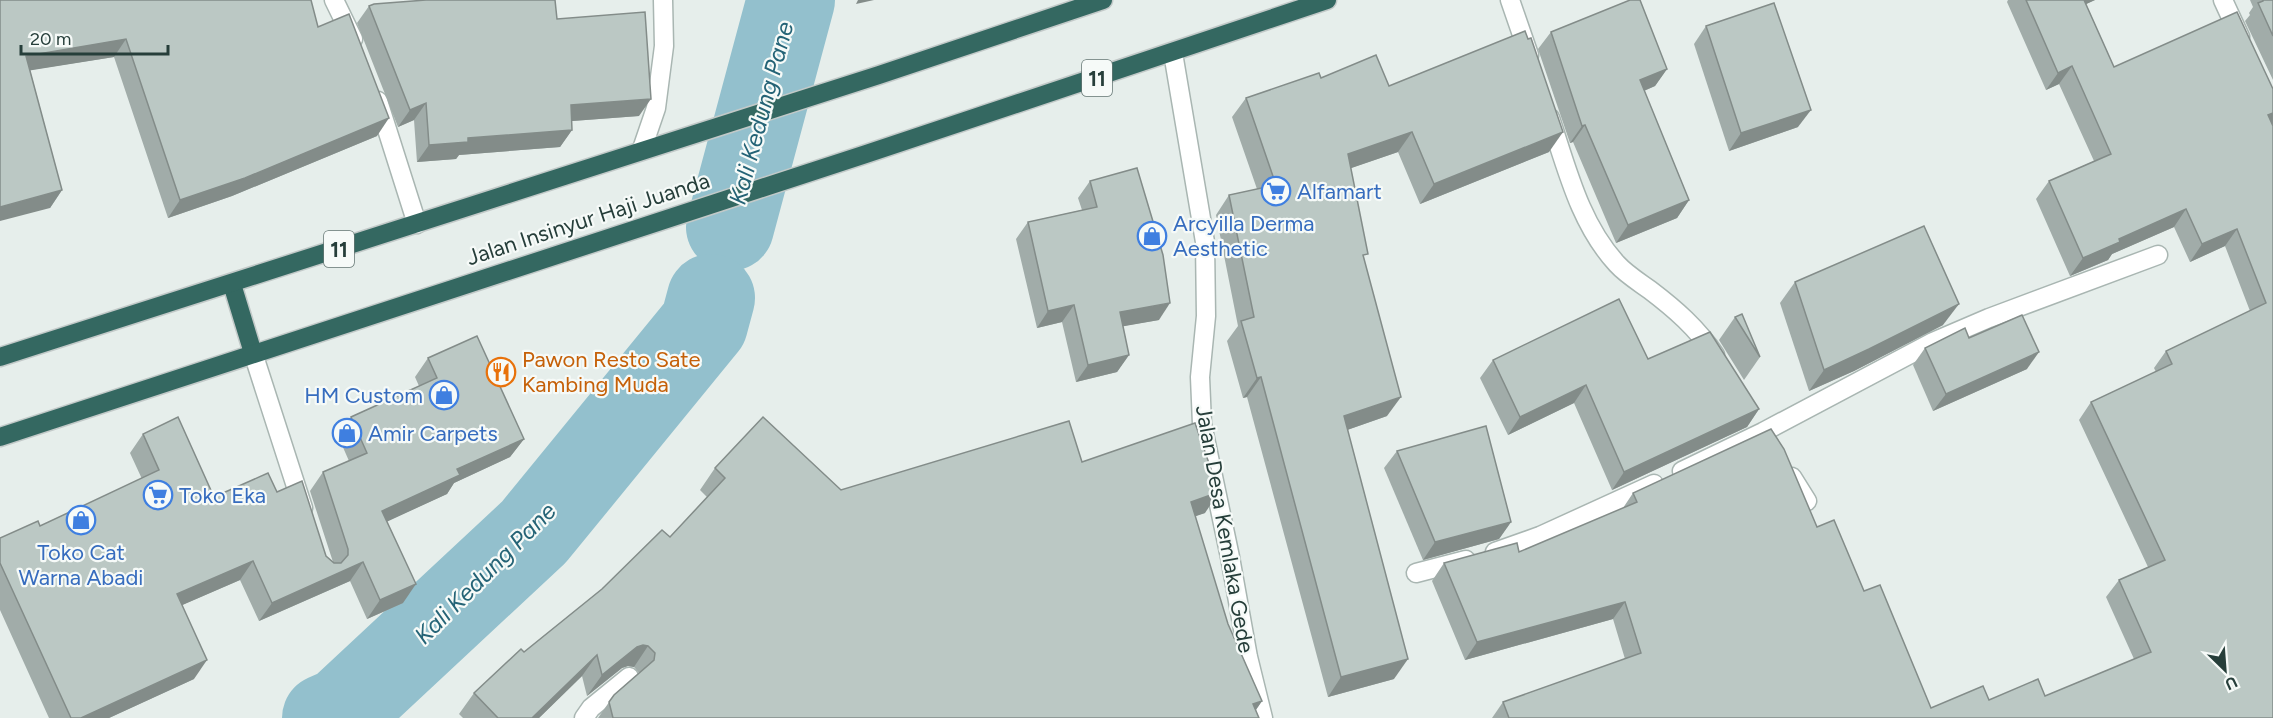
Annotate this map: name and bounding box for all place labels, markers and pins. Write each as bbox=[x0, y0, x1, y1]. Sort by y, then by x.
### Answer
supermarket icon: Alfamart bbox=[1260, 175, 1292, 207]
place label: Alfamart bbox=[1297, 178, 1382, 205]
place label: Arcyilla Derma Aesthetic bbox=[1173, 210, 1314, 262]
shop icon: Arcyilla Derma Aesthetic bbox=[1136, 220, 1168, 252]
place label: Pawon Resto Sate Kambing Muda bbox=[522, 346, 701, 398]
restaurant icon: Pawon Resto Sate Kambing Muda bbox=[485, 356, 517, 388]
shop icon: HM Custom bbox=[428, 379, 460, 411]
place label: HM Custom bbox=[304, 382, 423, 409]
shop icon: Amir Carpets bbox=[331, 417, 363, 449]
place label: Amir Carpets bbox=[368, 420, 498, 447]
supermarket icon: Toko Eka bbox=[142, 479, 174, 511]
place label: Toko Eka bbox=[179, 482, 266, 509]
shop icon: Toko Cat Warna Abadi bbox=[65, 504, 97, 536]
place label: Toko Cat Warna Abadi bbox=[19, 539, 143, 591]

